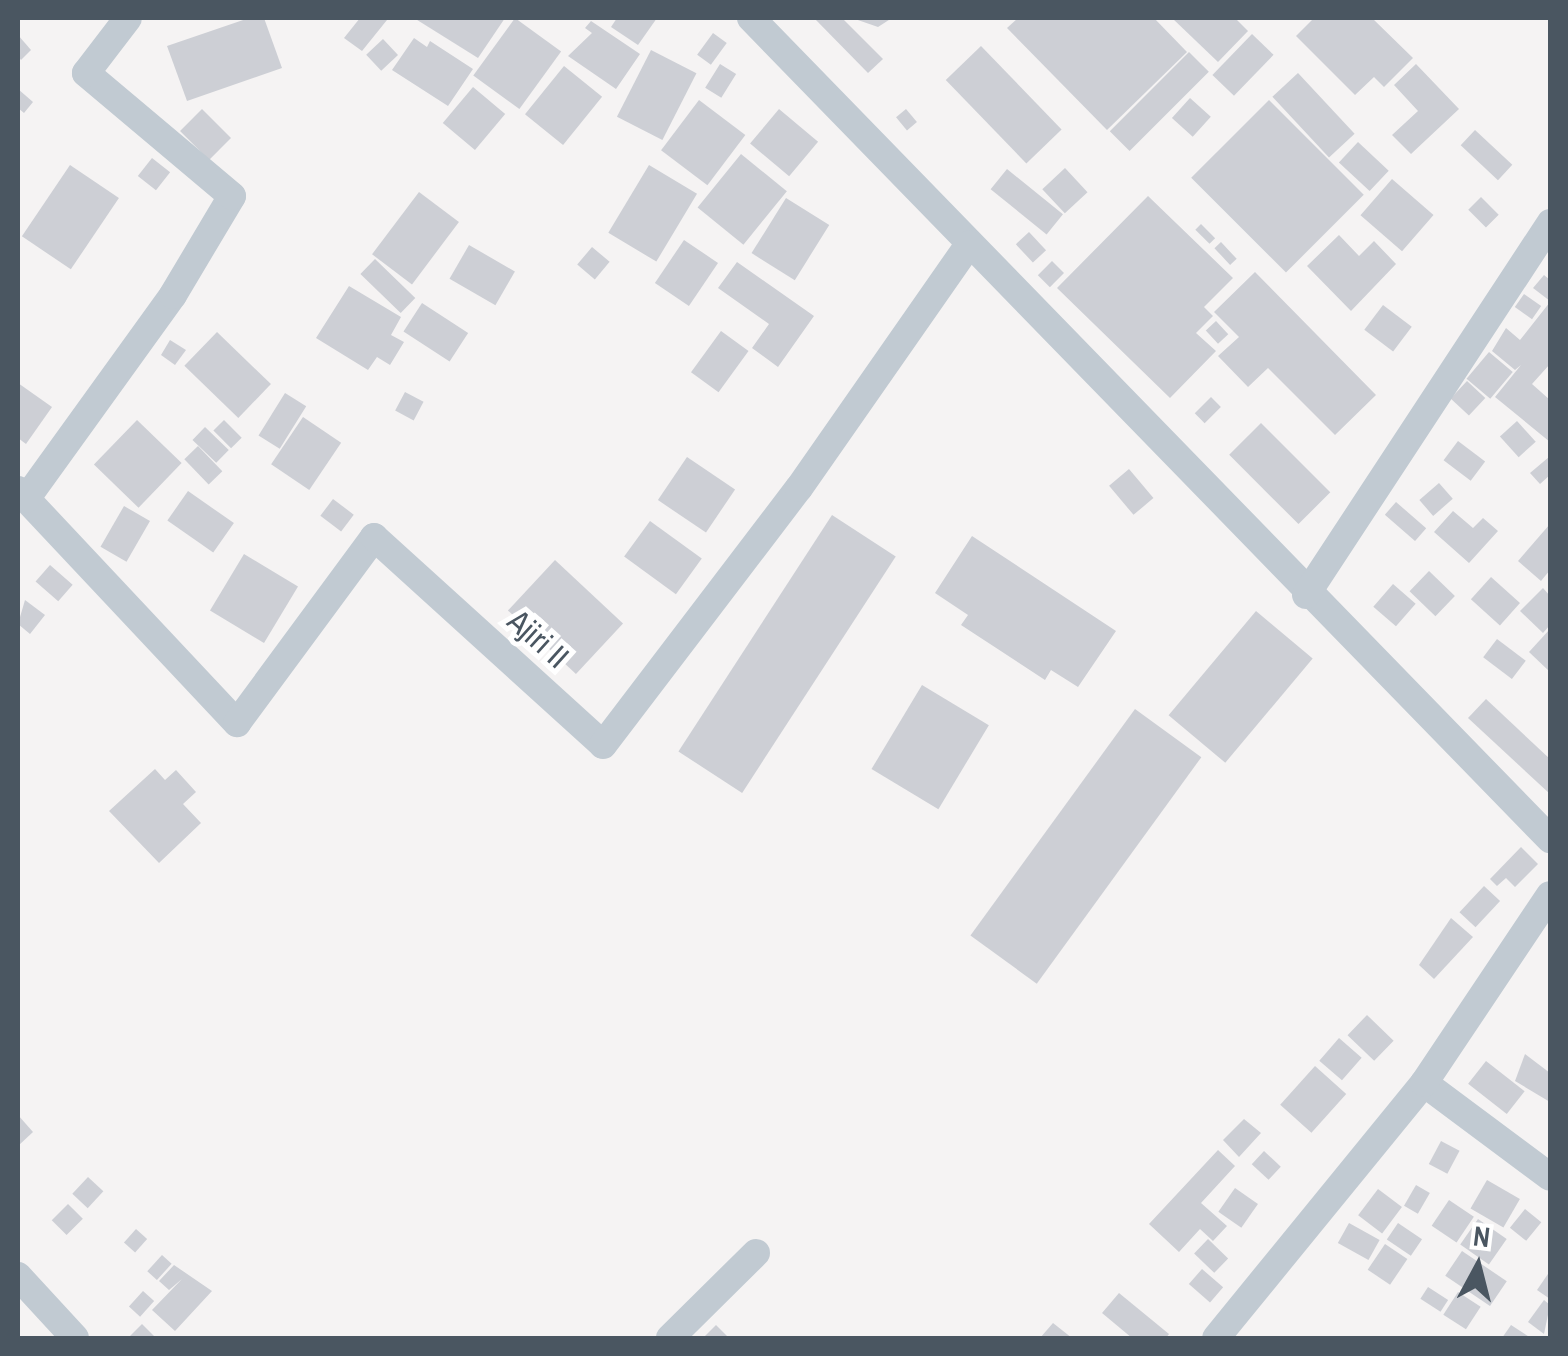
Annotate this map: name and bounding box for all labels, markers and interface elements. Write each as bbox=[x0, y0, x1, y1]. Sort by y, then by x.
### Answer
street label: Ajiri II bbox=[500, 602, 576, 676]
north arrow bbox=[1428, 1216, 1528, 1316]
text: N bbox=[1471, 1216, 1492, 1256]

